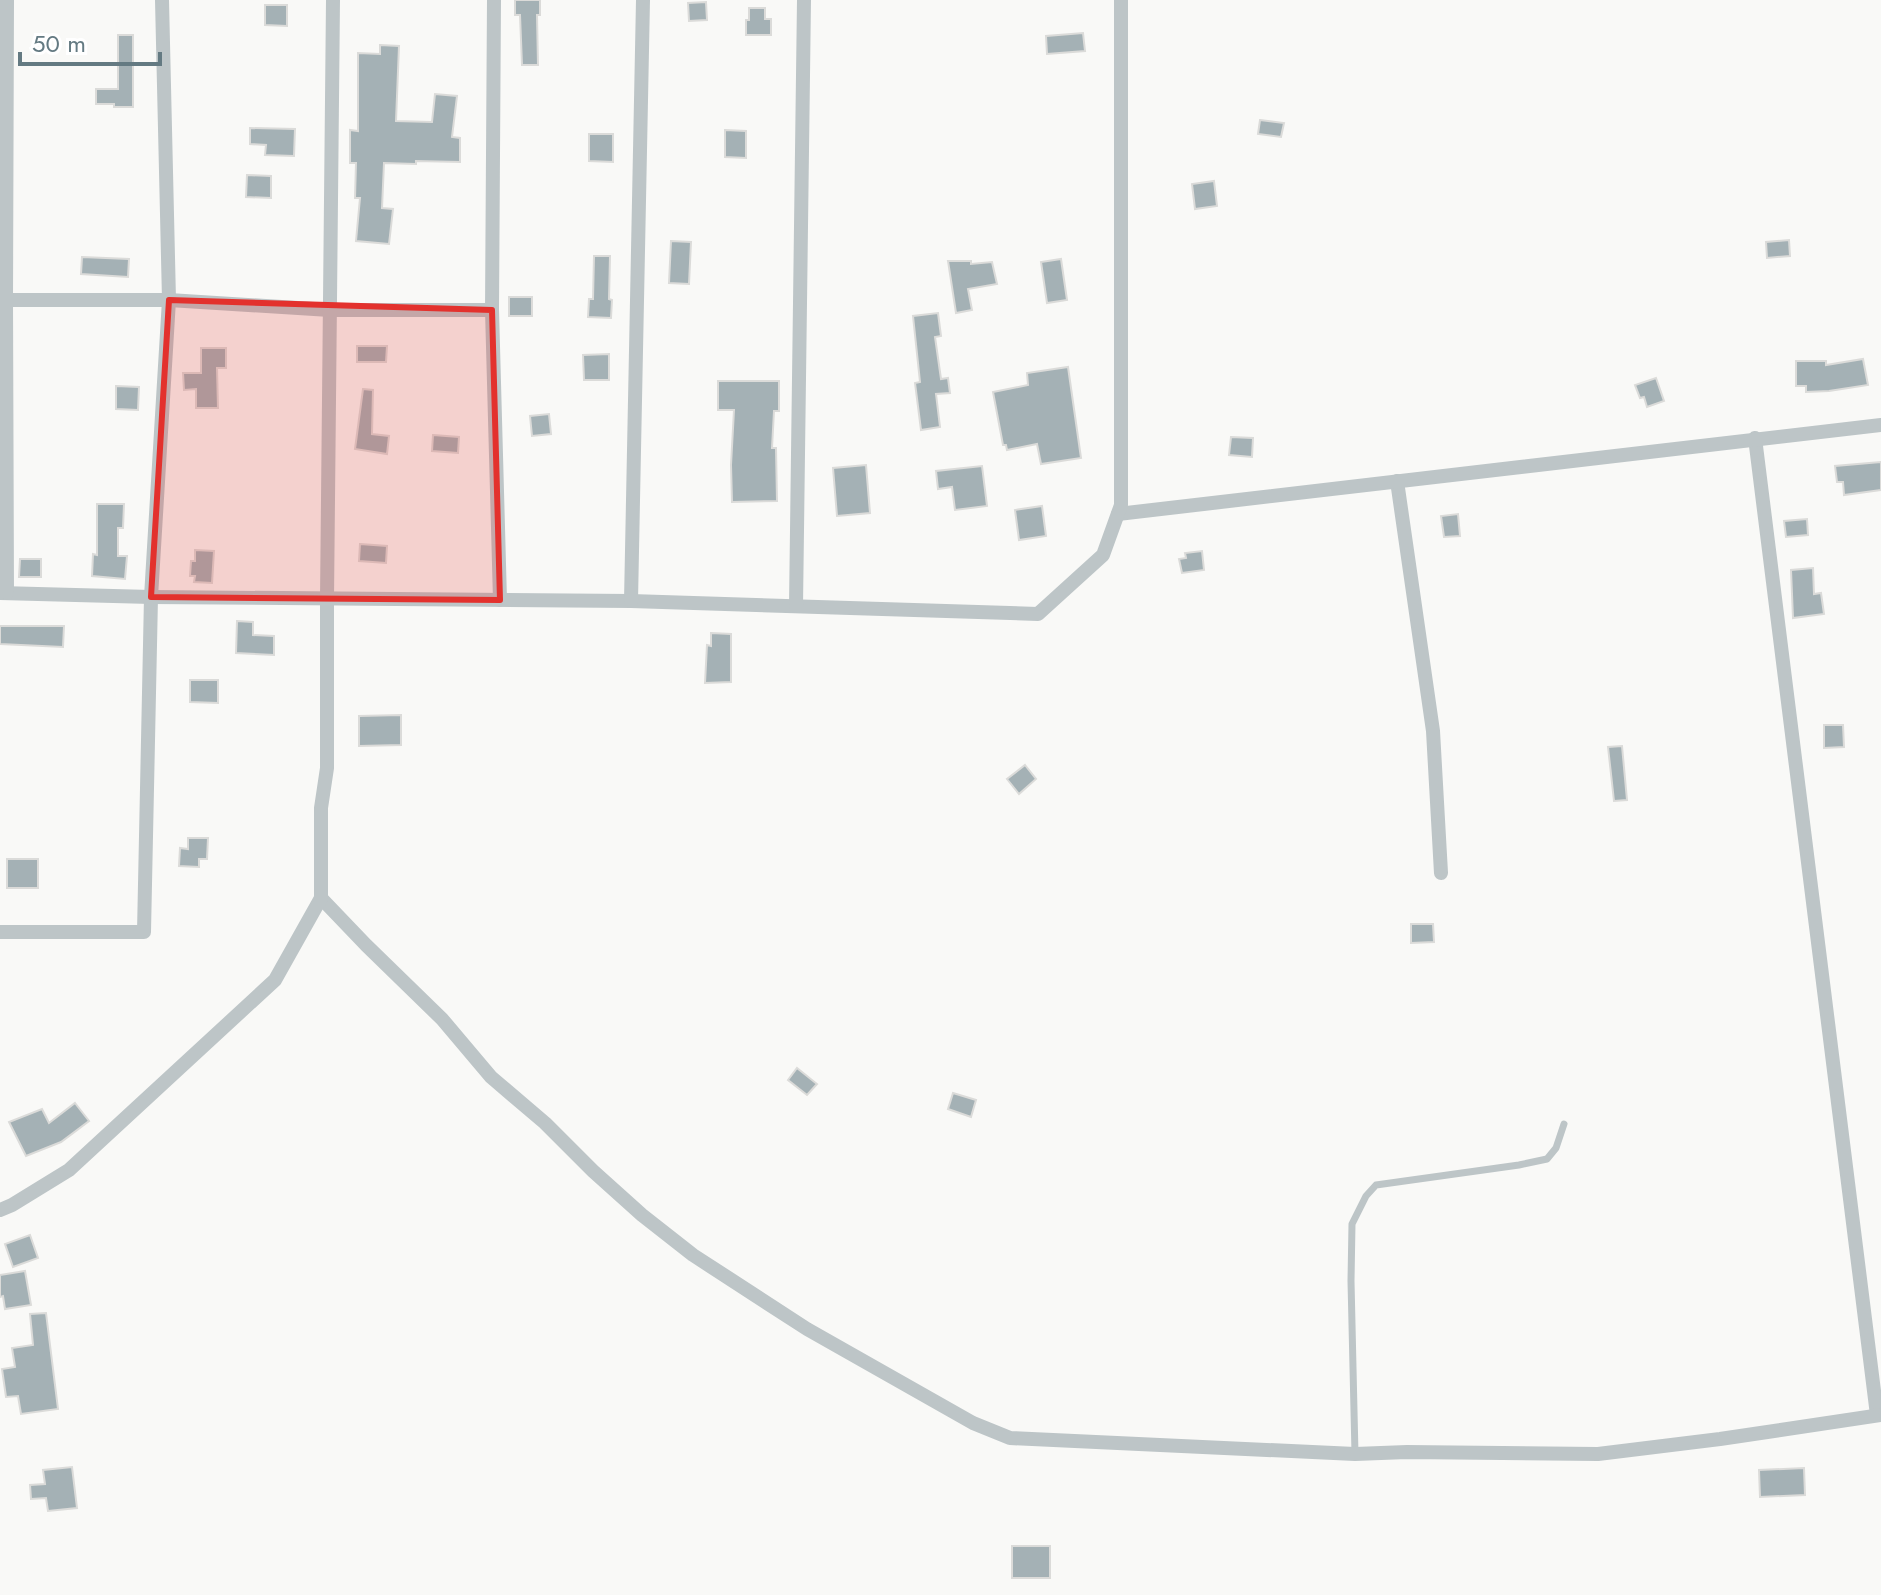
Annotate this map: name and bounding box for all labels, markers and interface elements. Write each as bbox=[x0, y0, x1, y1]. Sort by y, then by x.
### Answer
scale bar bbox=[20, 16, 160, 66]
text: 50 m bbox=[32, 26, 86, 61]

